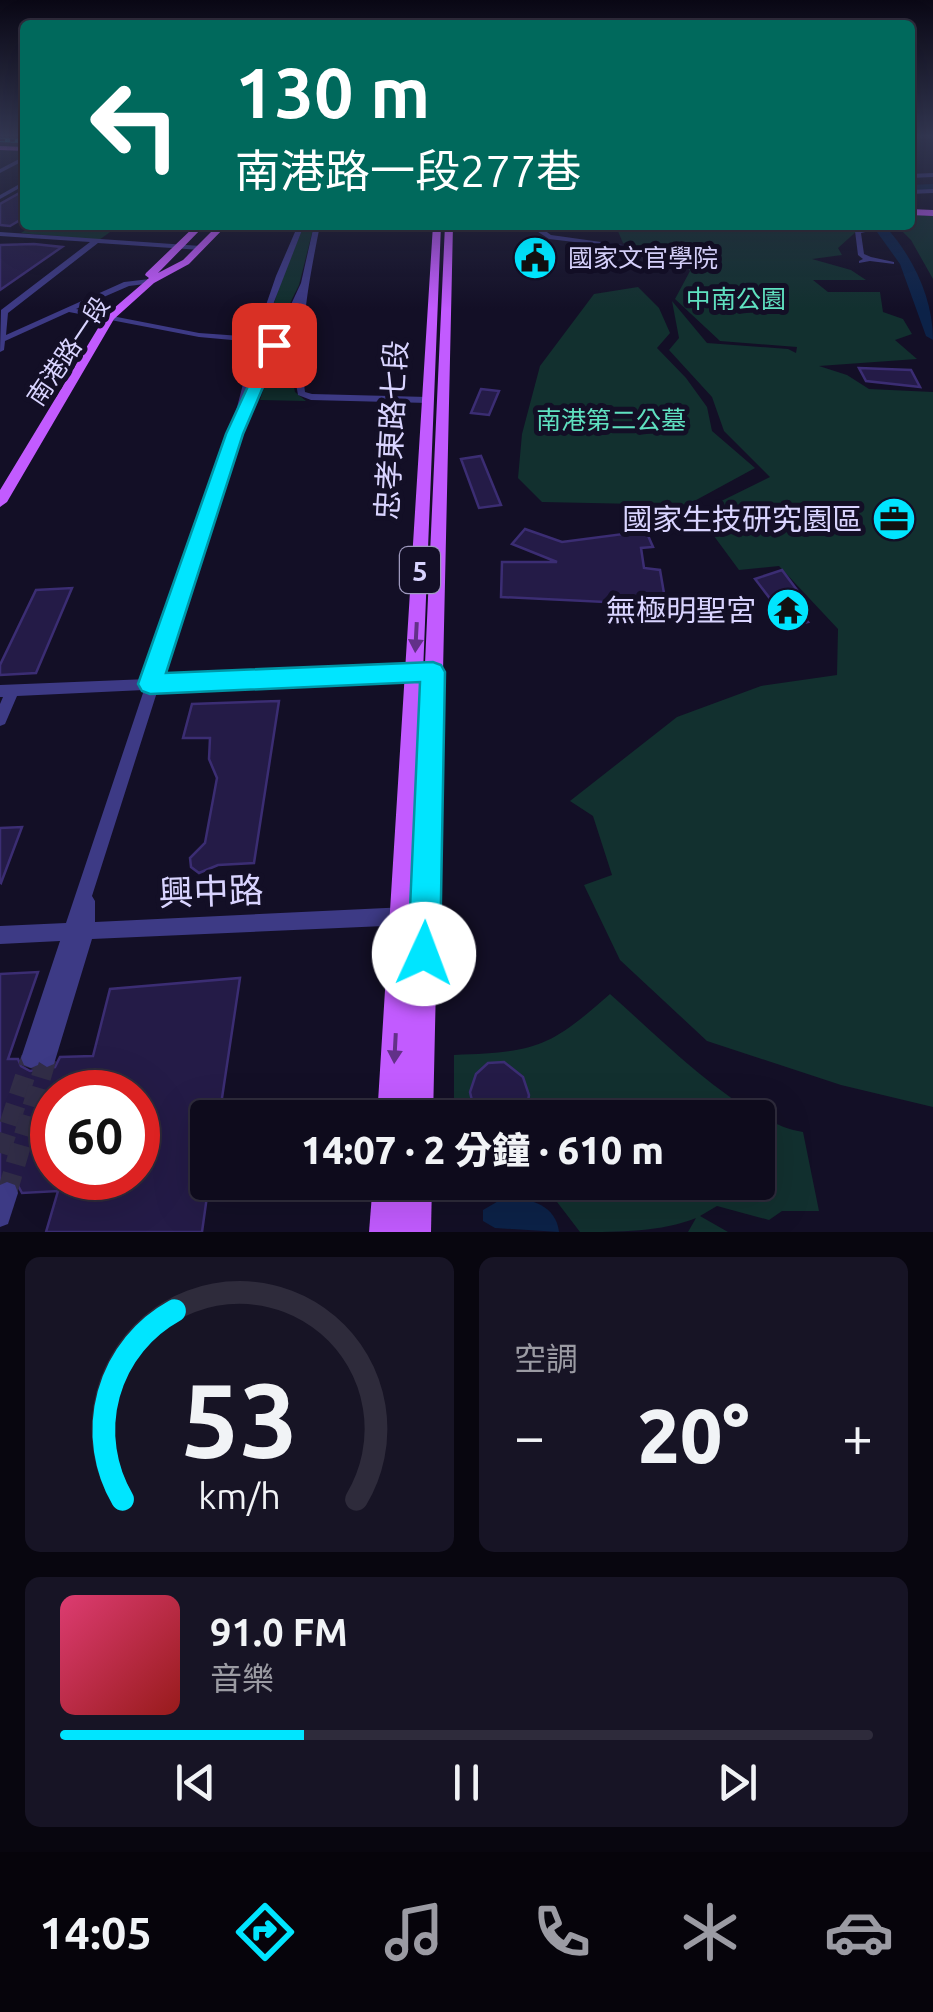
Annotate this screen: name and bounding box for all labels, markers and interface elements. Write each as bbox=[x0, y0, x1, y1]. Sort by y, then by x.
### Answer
text: 130 m bbox=[235, 53, 430, 131]
icon: left bbox=[70, 60, 200, 190]
text: 南港路一段277巷 bbox=[235, 145, 581, 196]
public building icon: 國家文官學院 bbox=[512, 235, 558, 281]
place label: 國家文官學院 bbox=[568, 244, 718, 272]
park label: 中南公園 bbox=[686, 285, 786, 313]
street label: 南港路一段 bbox=[21, 291, 115, 411]
pin bbox=[232, 303, 317, 388]
icon: arrive bbox=[247, 318, 302, 373]
street label: 忠孝東路七段 bbox=[369, 339, 413, 521]
park label: 南港第二公墓 bbox=[536, 406, 686, 434]
office icon: 國家生技研究園區 bbox=[871, 496, 917, 542]
place label: 國家生技研究園區 bbox=[622, 502, 862, 536]
road number: 5 bbox=[400, 547, 440, 593]
temple icon: 無極明聖宮 bbox=[765, 587, 811, 633]
place label: 無極明聖宮 bbox=[606, 593, 756, 627]
one-way arrow bbox=[408, 621, 424, 653]
street label: 興中路 bbox=[158, 869, 264, 913]
position arrow bbox=[372, 902, 476, 1006]
one-way arrow bbox=[387, 1033, 403, 1065]
speed limit sign: 60 bbox=[30, 1070, 160, 1200]
text: 14:07 · 2 分鐘 · 610 m bbox=[301, 1129, 664, 1171]
text: 空調 bbox=[514, 1340, 578, 1376]
text: 53 bbox=[181, 1360, 298, 1477]
text: 20° bbox=[638, 1393, 749, 1477]
text: − bbox=[514, 1405, 545, 1466]
text: + bbox=[842, 1405, 873, 1466]
text: km/h bbox=[198, 1476, 281, 1516]
text: 91.0 FM bbox=[210, 1611, 348, 1653]
text: 音樂 bbox=[210, 1660, 274, 1696]
icon: previous bbox=[168, 1755, 223, 1810]
icon: pause bbox=[439, 1755, 494, 1810]
icon: next bbox=[710, 1755, 765, 1810]
icon: directions bbox=[230, 1897, 300, 1967]
icon: music bbox=[379, 1897, 449, 1967]
icon: phone bbox=[527, 1897, 597, 1967]
icon: climate bbox=[675, 1897, 745, 1967]
icon: car bbox=[824, 1897, 894, 1967]
text: 14:05 bbox=[39, 1907, 152, 1958]

